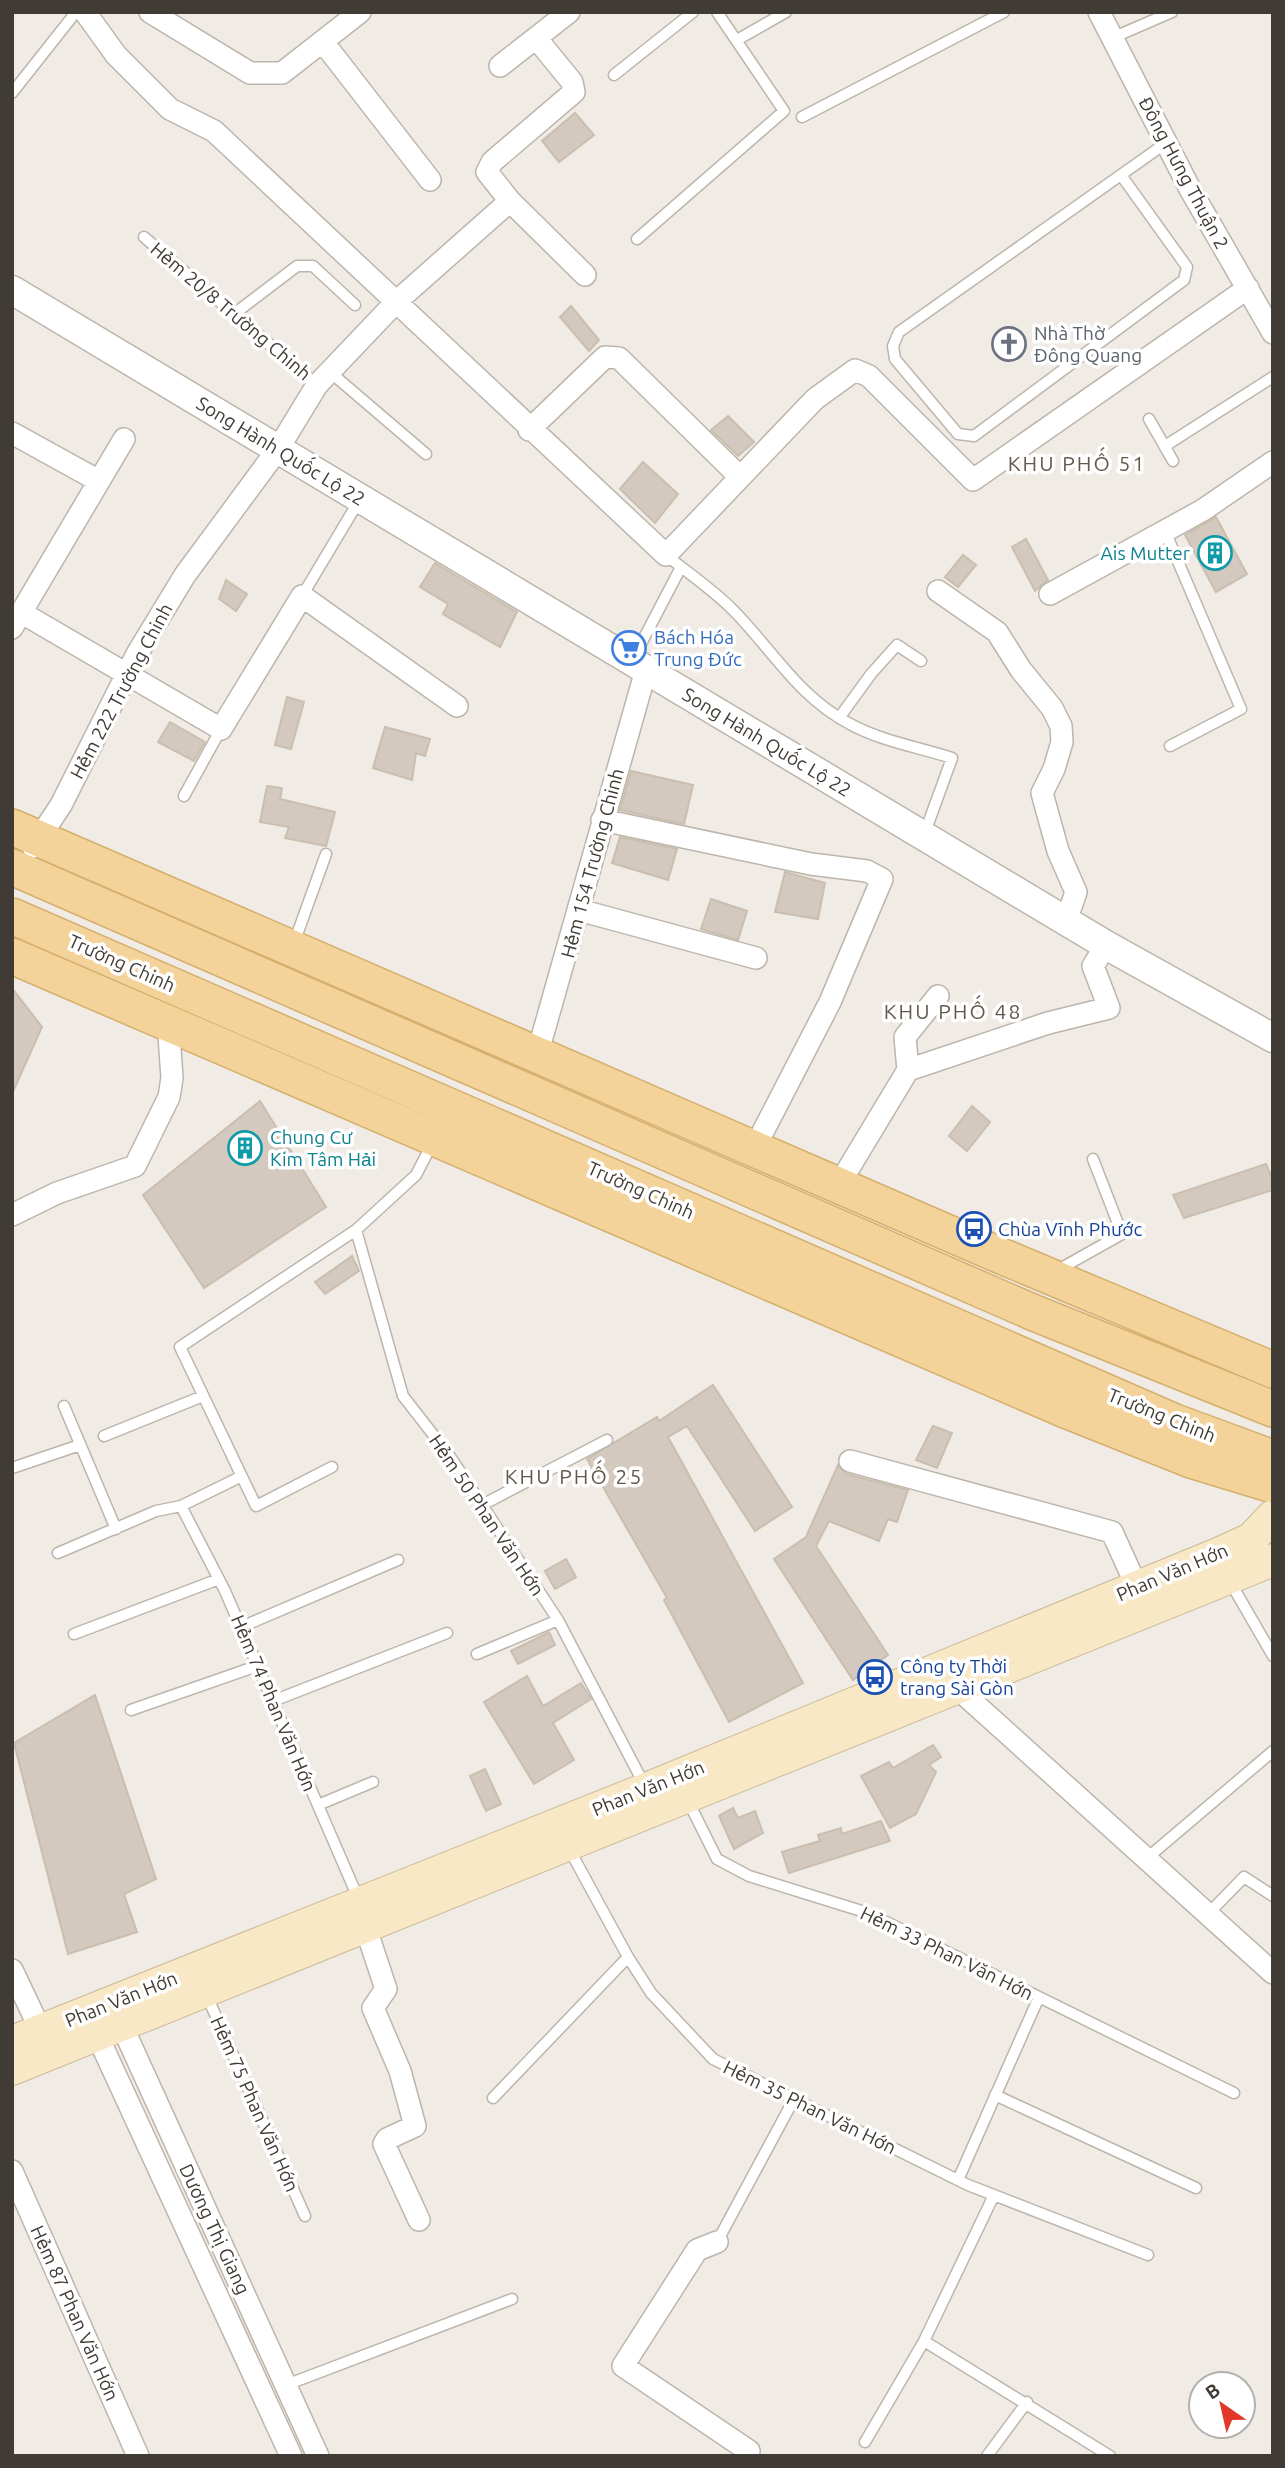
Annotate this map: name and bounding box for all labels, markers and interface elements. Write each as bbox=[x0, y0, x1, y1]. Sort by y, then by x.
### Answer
street label: Đông Hưng Thuận 2 bbox=[1135, 93, 1233, 253]
street label: Hẻm 20/8 Trường Chinh bbox=[146, 237, 316, 385]
place label: Nhà Thờ Đông Quang bbox=[1034, 322, 1142, 366]
church icon: Nhà Thờ Đông Quang bbox=[990, 325, 1028, 363]
street label: Song Hành Quốc Lộ 22 bbox=[193, 391, 370, 510]
district label: KHU PHỐ 51 bbox=[1008, 446, 1146, 475]
building icon: Ais Mutter bbox=[1196, 534, 1234, 572]
place label: Ais Mutter bbox=[1100, 542, 1190, 564]
street label: Hẻm 222 Trường Chinh bbox=[65, 600, 177, 782]
place label: Bách Hóa Trung Đức bbox=[654, 626, 742, 670]
supermarket icon: Bách Hóa Trung Đức bbox=[610, 629, 648, 667]
street label: Song Hành Quốc Lộ 22 bbox=[679, 682, 856, 801]
street label: Hẻm 154 Trường Chinh bbox=[556, 766, 628, 960]
street label: Trường Chinh bbox=[65, 930, 179, 996]
district label: KHU PHỐ 48 bbox=[884, 994, 1022, 1023]
place label: Chung Cư Kim Tâm Hải bbox=[270, 1126, 376, 1170]
building icon: Chung Cư Kim Tâm Hải bbox=[226, 1129, 264, 1167]
street label: Trường Chinh bbox=[584, 1157, 698, 1223]
bus stop icon: Chùa Vĩnh Phước bbox=[955, 1210, 993, 1248]
place label: Chùa Vĩnh Phước bbox=[998, 1218, 1142, 1240]
street label: Trường Chinh bbox=[1105, 1383, 1219, 1447]
street label: Hẻm 50 Phan Văn Hớn bbox=[425, 1430, 549, 1600]
district label: KHU PHỐ 25 bbox=[505, 1459, 643, 1488]
street label: Phan Văn Hớn bbox=[1113, 1539, 1231, 1605]
street label: Hẻm 74 Phan Văn Hớn bbox=[227, 1611, 321, 1795]
place label: Công ty Thời trang Sài Gòn bbox=[900, 1655, 1014, 1699]
bus stop icon: Công ty Thời trang Sài Gòn bbox=[856, 1658, 894, 1696]
street label: Phan Văn Hớn bbox=[589, 1755, 707, 1821]
street label: Hẻm 33 Phan Văn Hớn bbox=[857, 1902, 1037, 2004]
street label: Phan Văn Hớn bbox=[62, 1966, 180, 2032]
street label: Hẻm 75 Phan Văn Hớn bbox=[206, 2013, 304, 2195]
street label: Hẻm 35 Phan Văn Hớn bbox=[720, 2056, 900, 2158]
street label: Dương Thị Giang bbox=[175, 2160, 255, 2298]
street label: Hẻm 87 Phan Văn Hớn bbox=[26, 2222, 124, 2404]
north arrow bbox=[1187, 2370, 1257, 2440]
text: B bbox=[1201, 2378, 1224, 2404]

